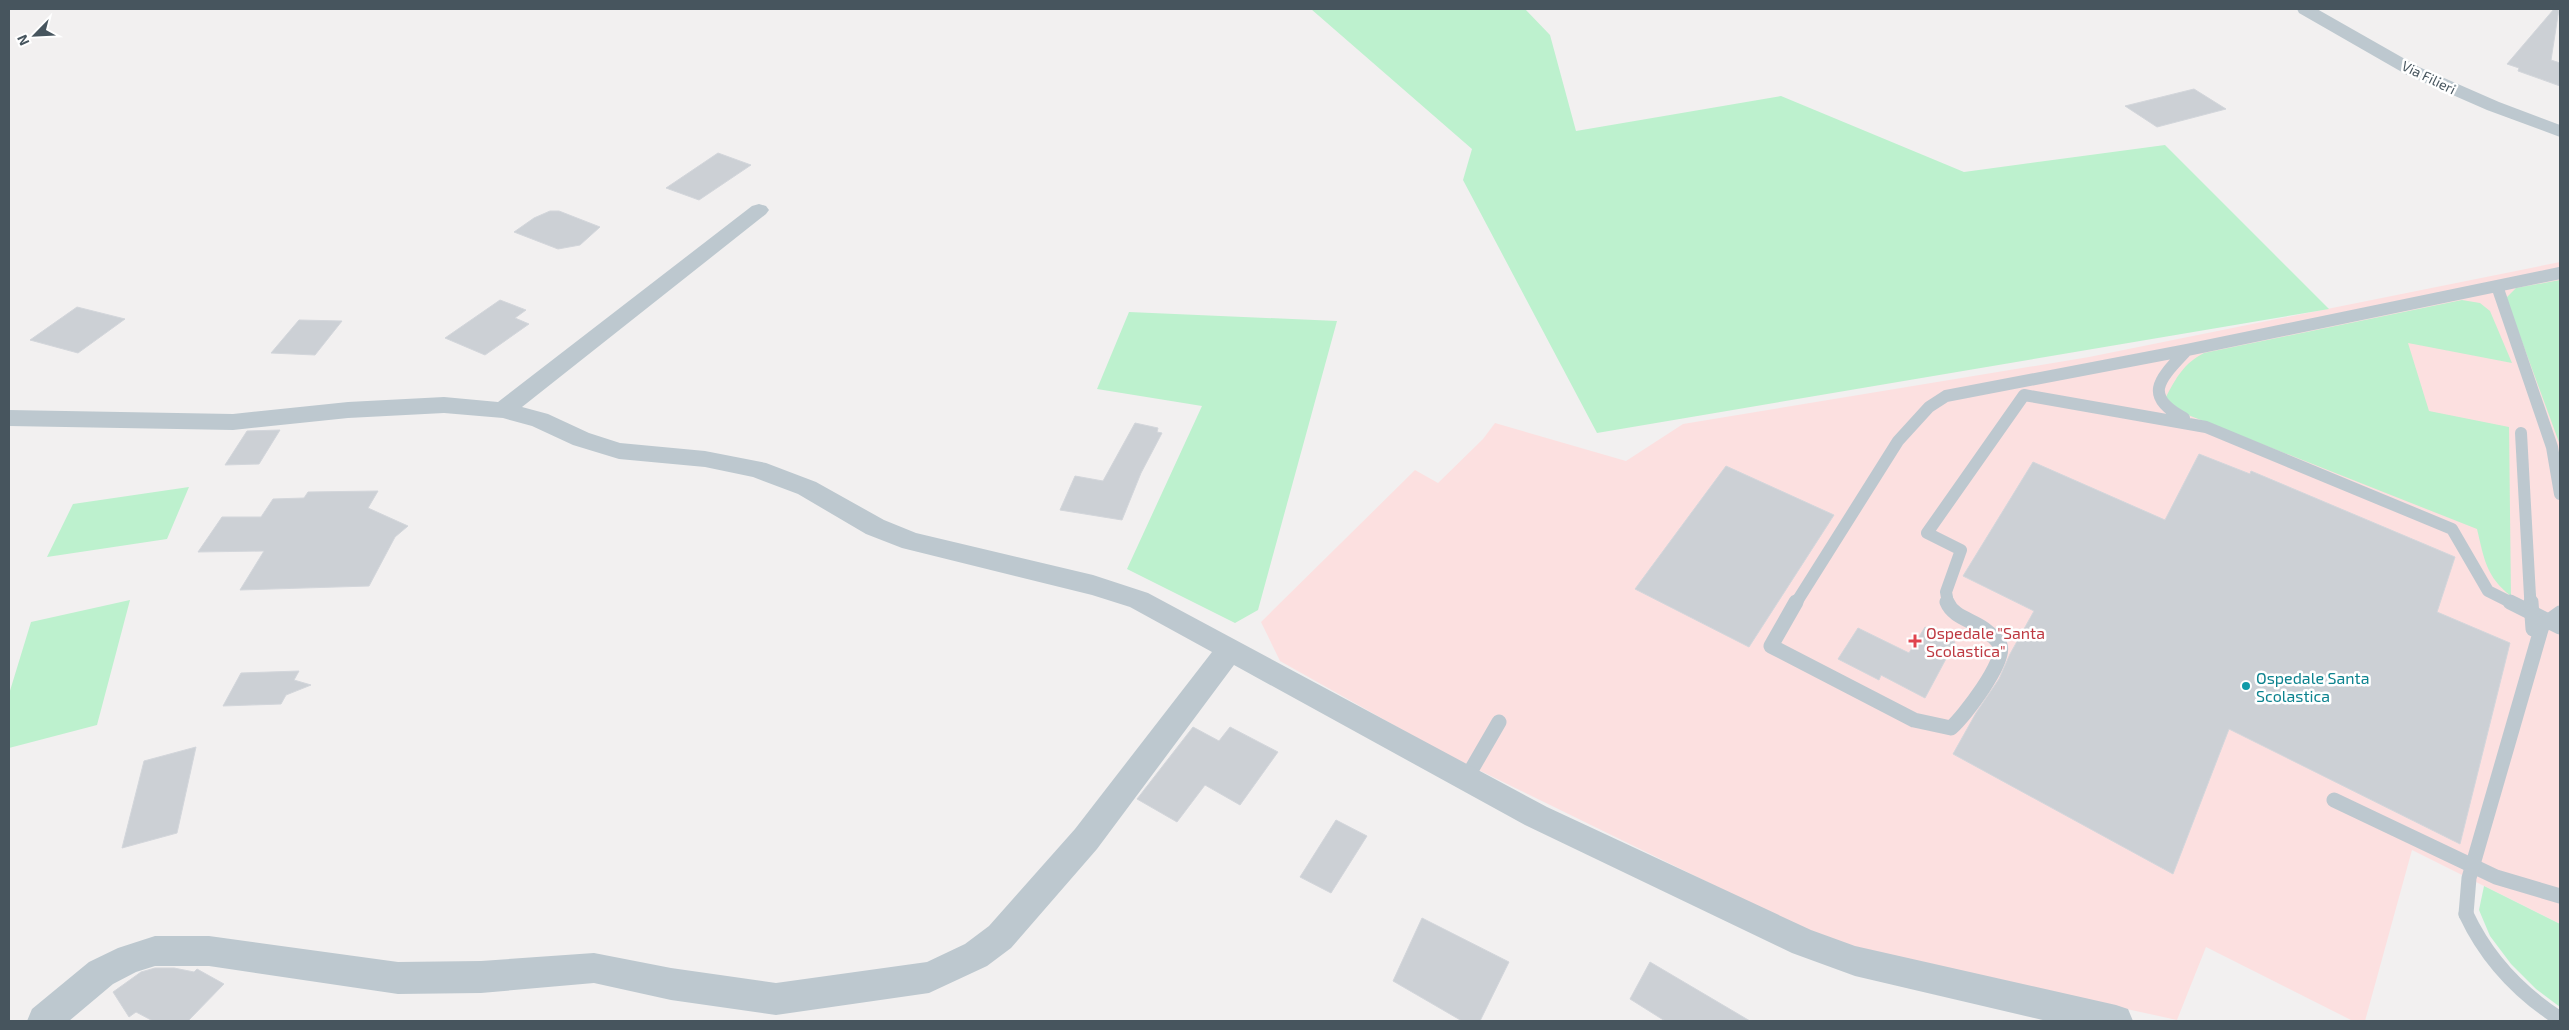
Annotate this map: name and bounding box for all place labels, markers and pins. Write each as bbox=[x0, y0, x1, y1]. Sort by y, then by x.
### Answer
place label: Ospedale "Santa Scolastica" bbox=[1926, 623, 2045, 660]
marker: Ospedale "Santa Scolastica" bbox=[1908, 634, 1922, 648]
place label: Ospedale Santa Scolastica bbox=[2256, 668, 2370, 705]
marker: Ospedale Santa Scolastica bbox=[2240, 680, 2252, 692]

